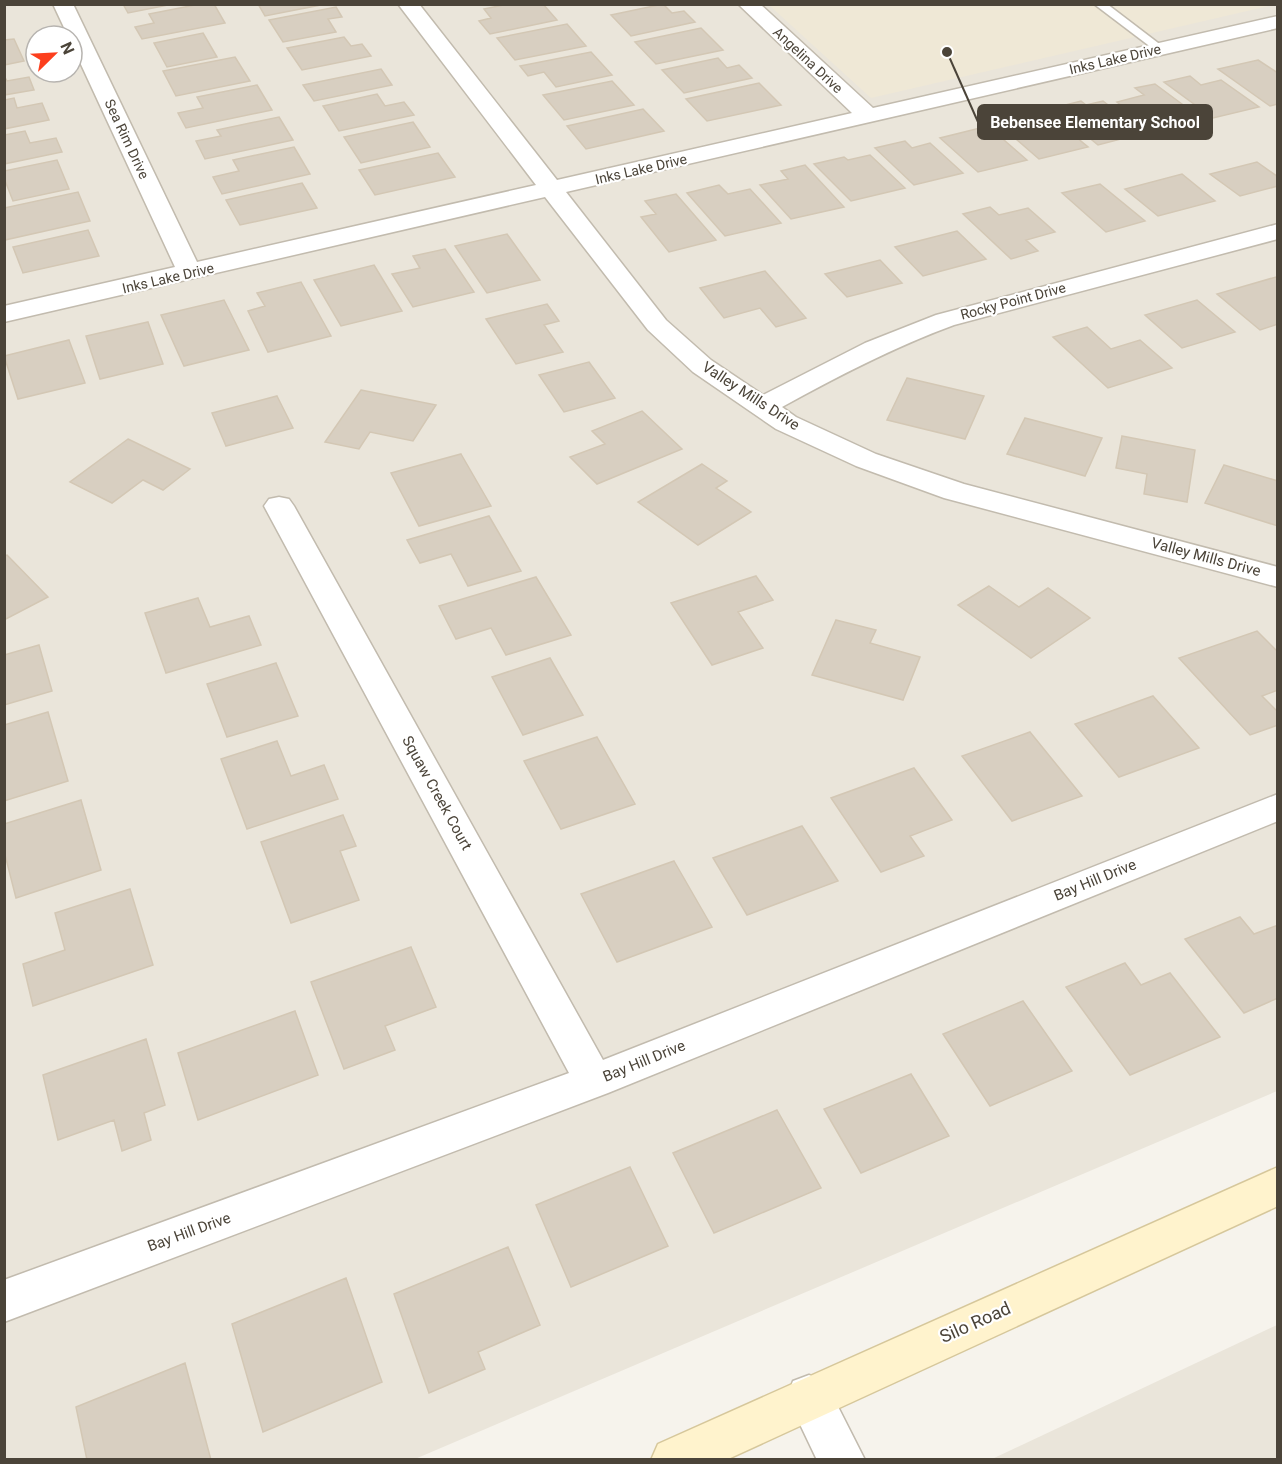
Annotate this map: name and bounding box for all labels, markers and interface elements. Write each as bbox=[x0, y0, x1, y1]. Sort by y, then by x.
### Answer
north arrow bbox=[24, 24, 84, 84]
street label: Angelina Drive bbox=[770, 24, 846, 96]
text: N bbox=[56, 39, 78, 57]
street label: Inks Lake Drive bbox=[1068, 41, 1162, 77]
street label: Sea Rim Drive bbox=[102, 97, 152, 181]
callout: Bebensee Elementary School bbox=[978, 105, 1212, 139]
text: Bebensee Elementary School bbox=[990, 113, 1200, 132]
street label: Inks Lake Drive bbox=[594, 151, 688, 187]
street label: Inks Lake Drive bbox=[121, 260, 215, 296]
street label: Rocky Point Drive bbox=[959, 279, 1067, 323]
street label: Valley Mills Drive bbox=[699, 358, 803, 434]
street label: Valley Mills Drive bbox=[1149, 534, 1263, 580]
street label: Squaw Creek Court bbox=[398, 733, 476, 853]
street label: Bay Hill Drive bbox=[1051, 855, 1139, 905]
street label: Bay Hill Drive bbox=[600, 1036, 688, 1086]
street label: Bay Hill Drive bbox=[145, 1209, 233, 1255]
street label: Silo Road bbox=[936, 1297, 1014, 1347]

